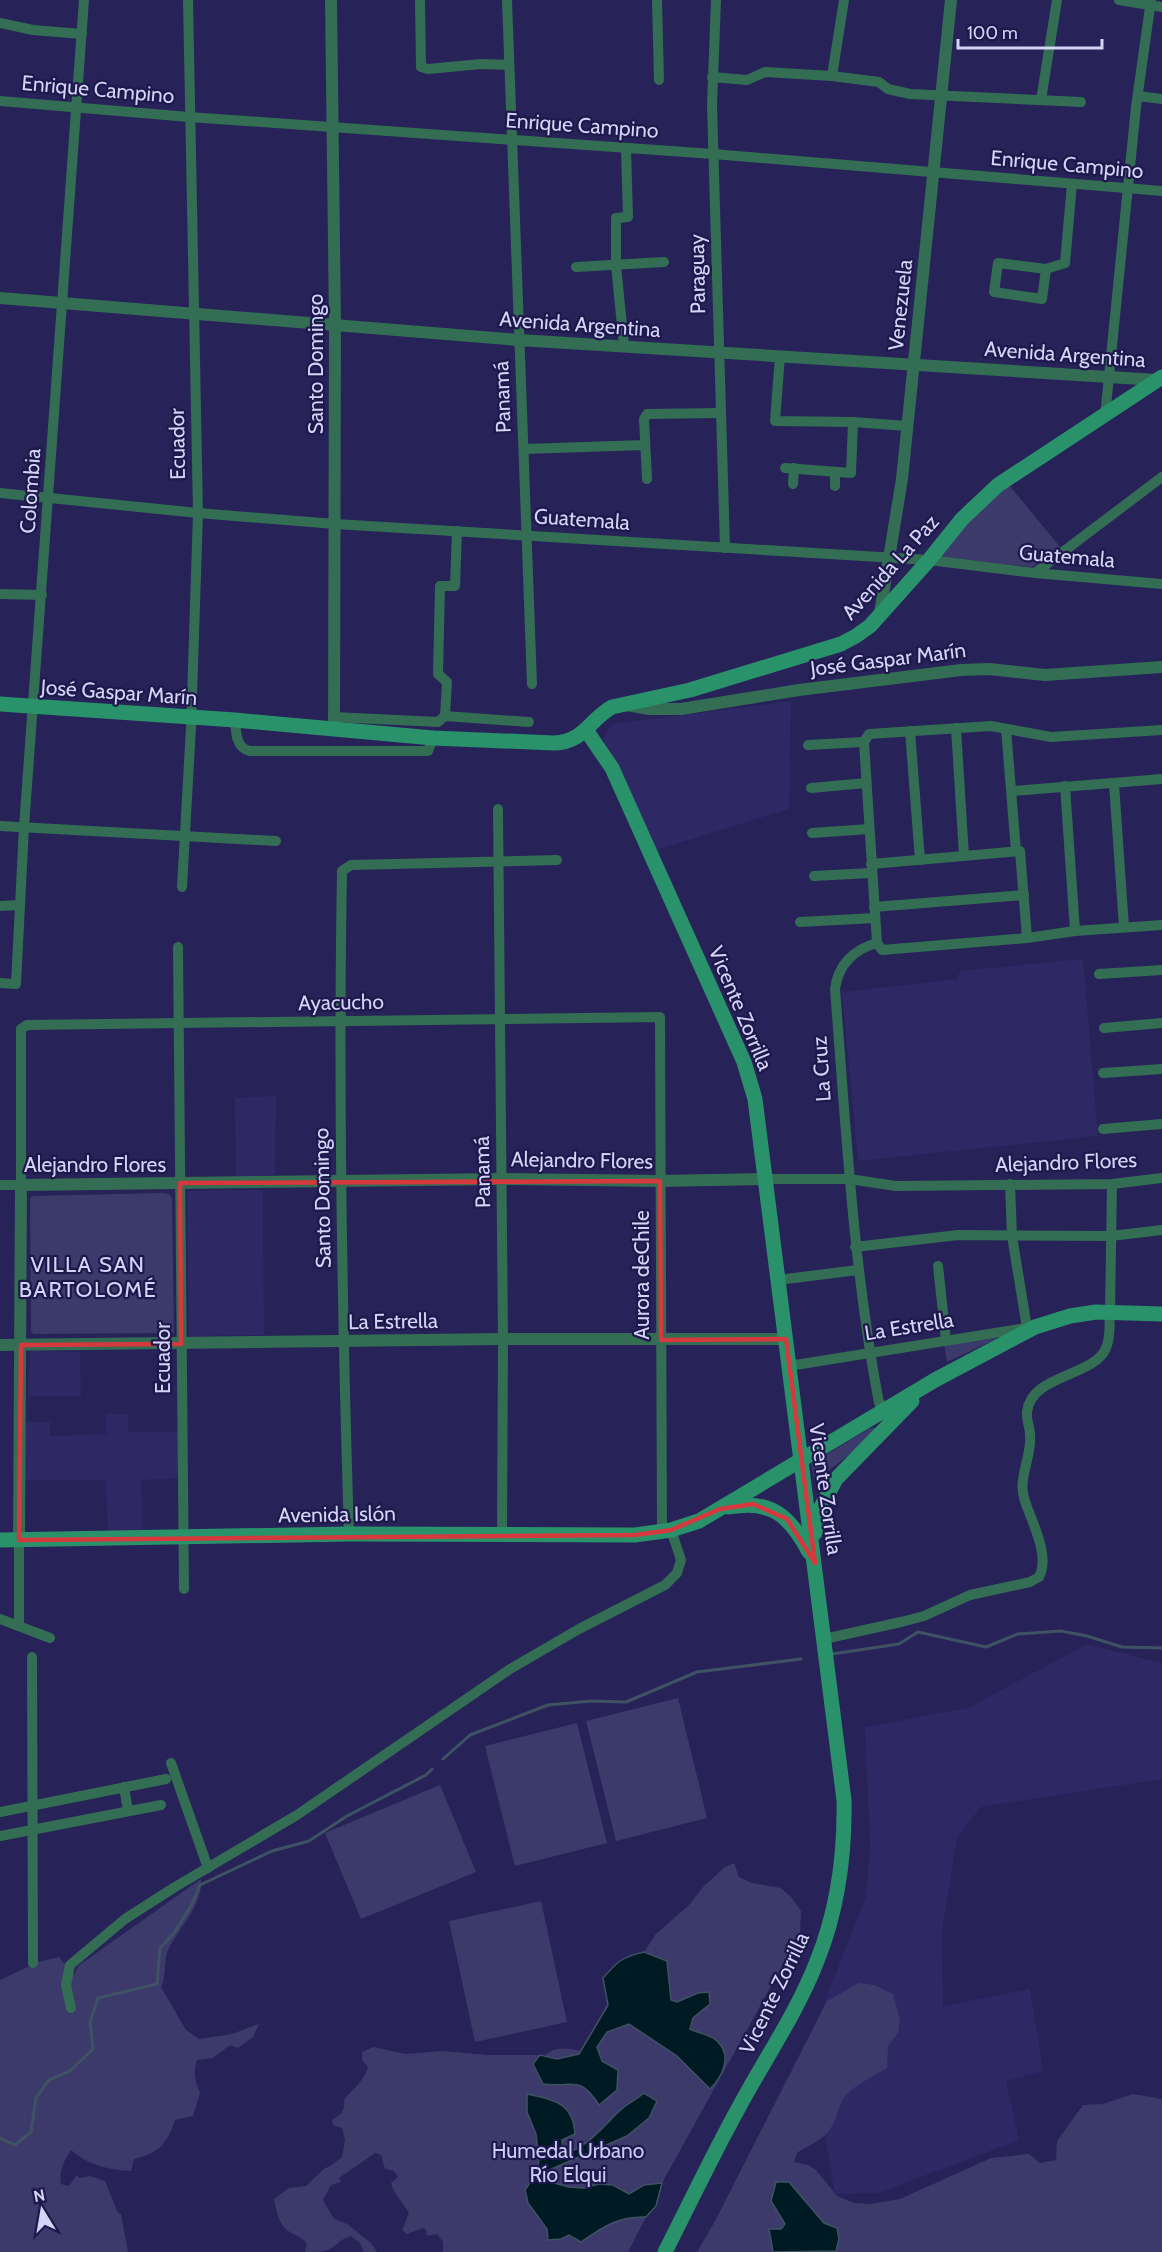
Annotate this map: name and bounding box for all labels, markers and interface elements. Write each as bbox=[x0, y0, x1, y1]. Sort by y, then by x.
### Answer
scale bar bbox=[958, 12, 1102, 50]
text: 100 m bbox=[967, 22, 1018, 44]
street label: Enrique Campino bbox=[21, 70, 175, 108]
street label: Enrique Campino bbox=[505, 107, 659, 143]
street label: Enrique Campino bbox=[990, 145, 1144, 183]
street label: Paraguay bbox=[684, 233, 710, 314]
street label: Venezuela bbox=[883, 258, 917, 352]
street label: Santo Domingo bbox=[303, 294, 328, 434]
street label: Avenida Argentina bbox=[499, 306, 661, 342]
street label: Avenida Argentina bbox=[984, 336, 1146, 372]
street label: Panamá bbox=[488, 361, 516, 433]
street label: Ecuador bbox=[164, 408, 190, 480]
street label: Colombia bbox=[15, 448, 45, 534]
street label: Guatemala bbox=[533, 503, 631, 535]
street label: Avenida La Paz bbox=[836, 509, 944, 625]
street label: Guatemala bbox=[1018, 539, 1116, 573]
street label: José Gaspar Marín bbox=[808, 637, 967, 681]
street label: José Gaspar Marín bbox=[39, 674, 198, 710]
street label: Vicente Zorrilla bbox=[704, 942, 778, 1074]
street label: Ayacucho bbox=[298, 989, 384, 1015]
street label: La Cruz bbox=[806, 1035, 836, 1103]
street label: Santo Domingo bbox=[308, 1128, 336, 1268]
street label: Panamá bbox=[469, 1136, 495, 1208]
street label: Alejandro Flores bbox=[511, 1146, 654, 1175]
street label: Alejandro Flores bbox=[995, 1147, 1138, 1178]
street label: Alejandro Flores bbox=[24, 1152, 166, 1178]
street label: Aurora deChile bbox=[629, 1210, 654, 1340]
district label: VILLA SAN BARTOLOMÉ bbox=[19, 1251, 157, 1303]
street label: La Estrella bbox=[863, 1307, 955, 1345]
street label: La Estrella bbox=[348, 1308, 438, 1334]
street label: Ecuador bbox=[150, 1322, 175, 1394]
street label: Vicente Zorrilla bbox=[804, 1422, 848, 1556]
street label: Avenida Islón bbox=[278, 1500, 396, 1528]
street label: Vicente Zorrilla bbox=[734, 1928, 814, 2058]
park label: Humedal Urbano Río Elqui bbox=[492, 2138, 644, 2187]
north arrow bbox=[12, 2180, 72, 2240]
text: N bbox=[32, 2185, 47, 2206]

